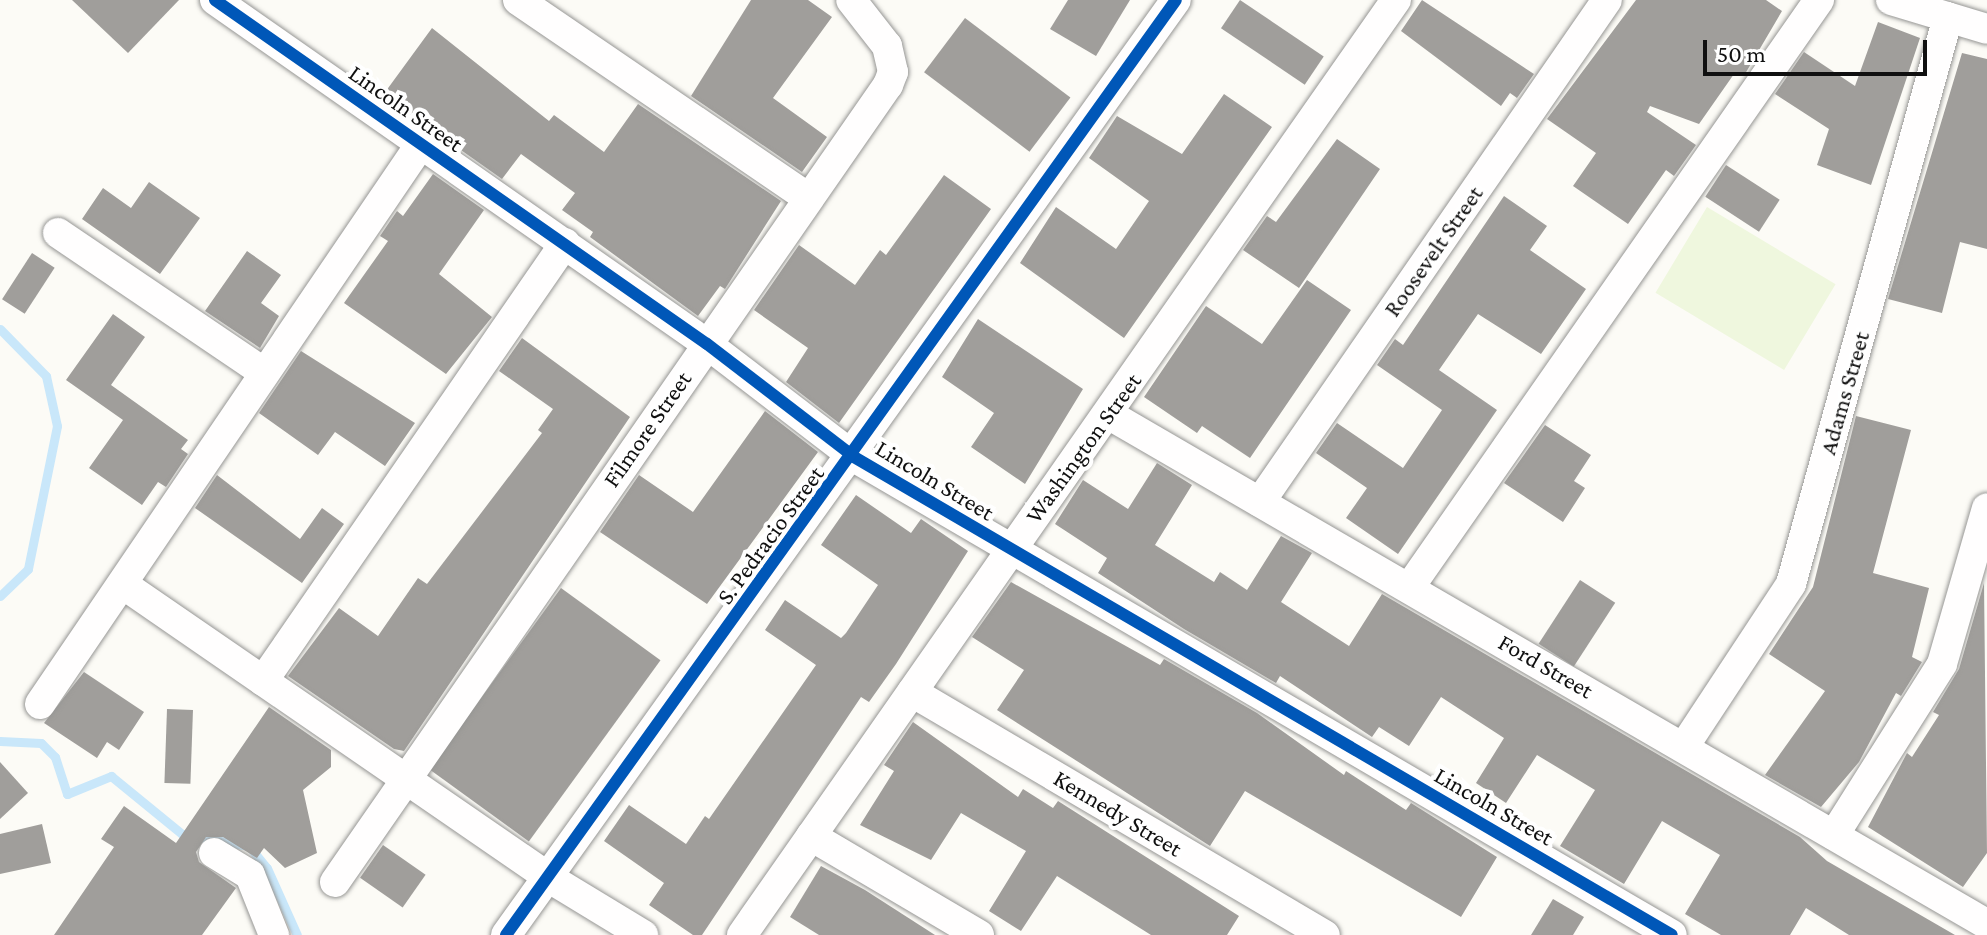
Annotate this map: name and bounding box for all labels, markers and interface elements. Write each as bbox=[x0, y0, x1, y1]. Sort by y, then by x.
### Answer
scale bar bbox=[1707, 24, 1931, 74]
text: 50 m bbox=[1717, 40, 1766, 67]
street label: Lincoln Street bbox=[343, 58, 469, 158]
street label: Roosevelt Street bbox=[1377, 180, 1489, 322]
street label: Adams Street bbox=[1813, 328, 1875, 458]
street label: Filmore Street bbox=[597, 366, 697, 492]
street label: Washington Street bbox=[1019, 367, 1147, 529]
street label: Lincoln Street bbox=[871, 433, 999, 527]
street label: S. Pedracio Street bbox=[710, 460, 830, 610]
street label: Ford Street bbox=[1494, 627, 1598, 705]
street label: Lincoln Street bbox=[1429, 760, 1559, 852]
street label: Kennedy Street bbox=[1049, 763, 1187, 863]

